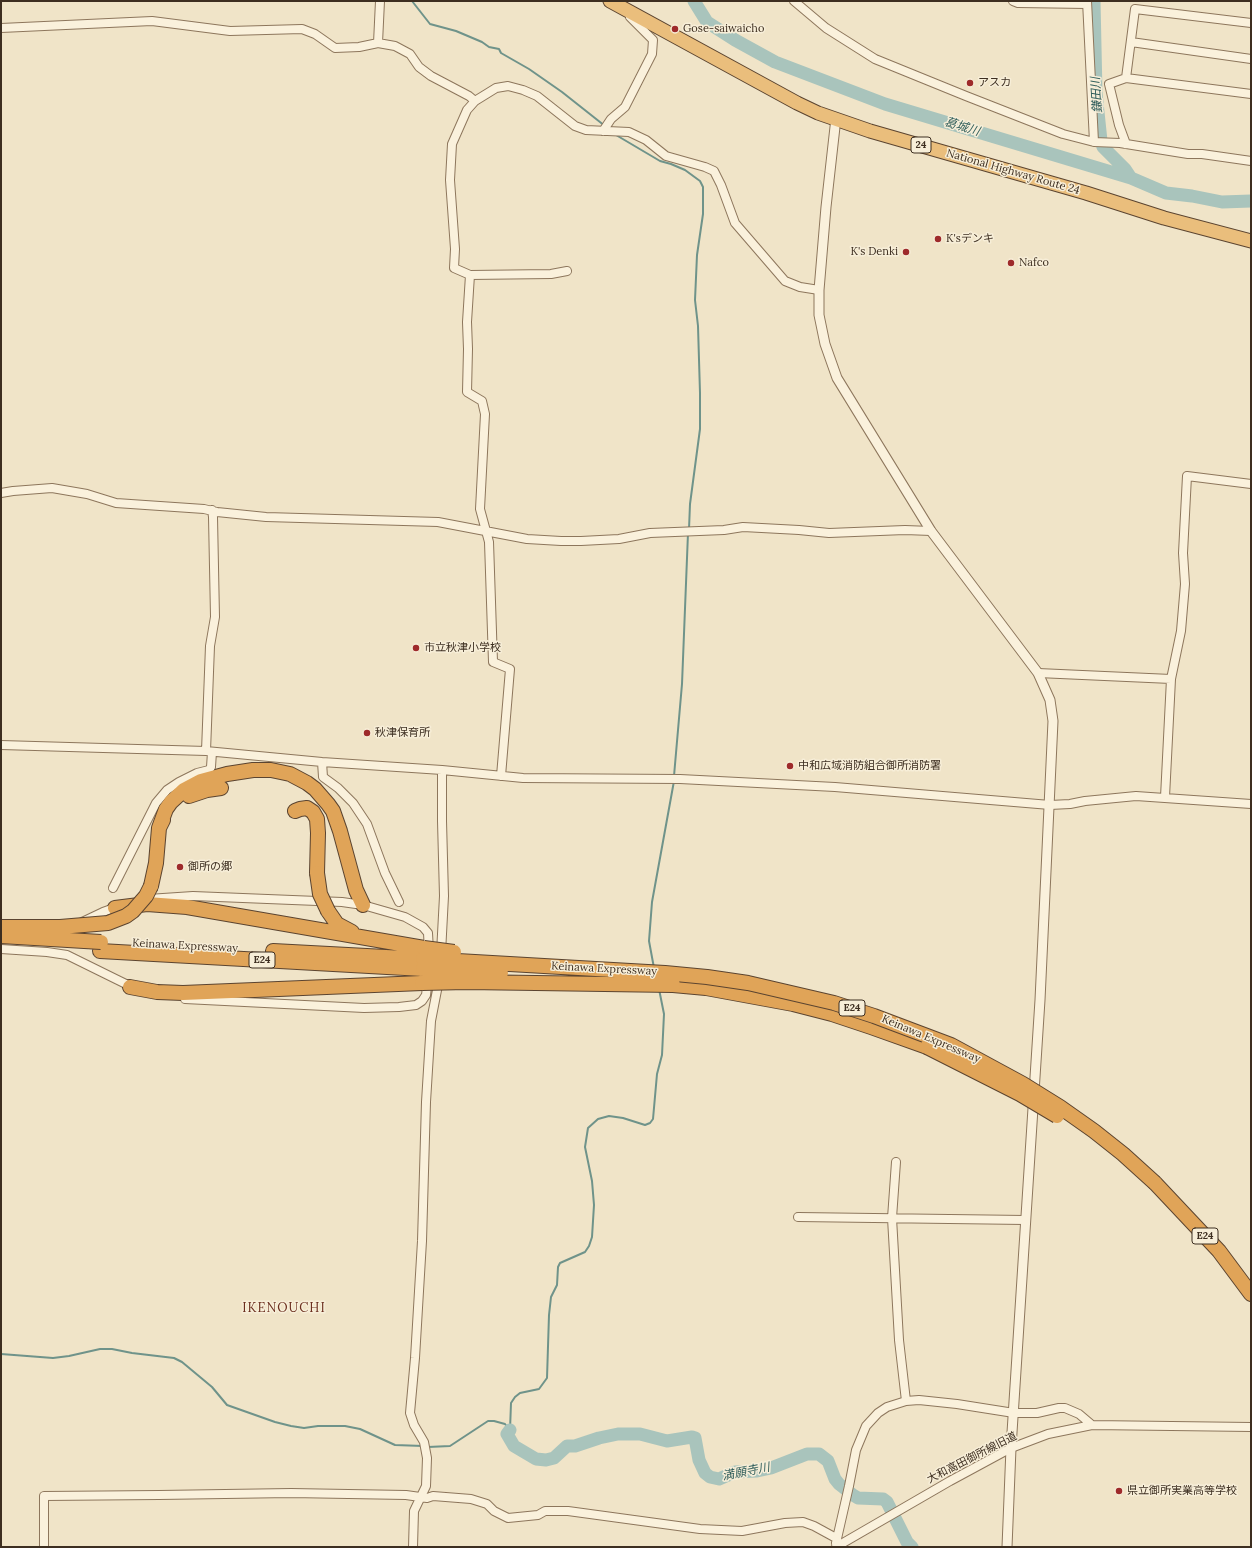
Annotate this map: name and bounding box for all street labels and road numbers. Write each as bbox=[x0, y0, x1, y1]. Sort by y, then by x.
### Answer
road number: 24 bbox=[911, 137, 931, 153]
street label: National Highway Route 24 bbox=[945, 147, 1081, 197]
street label: Keinawa Expressway bbox=[132, 937, 238, 955]
road number: E24 bbox=[249, 952, 275, 968]
street label: Keinawa Expressway bbox=[551, 960, 657, 978]
road number: E24 bbox=[839, 1000, 865, 1016]
street label: Keinawa Expressway bbox=[880, 1012, 982, 1066]
road number: E24 bbox=[1192, 1228, 1218, 1244]
street label: 大和高田御所線旧道 bbox=[925, 1430, 1019, 1486]

